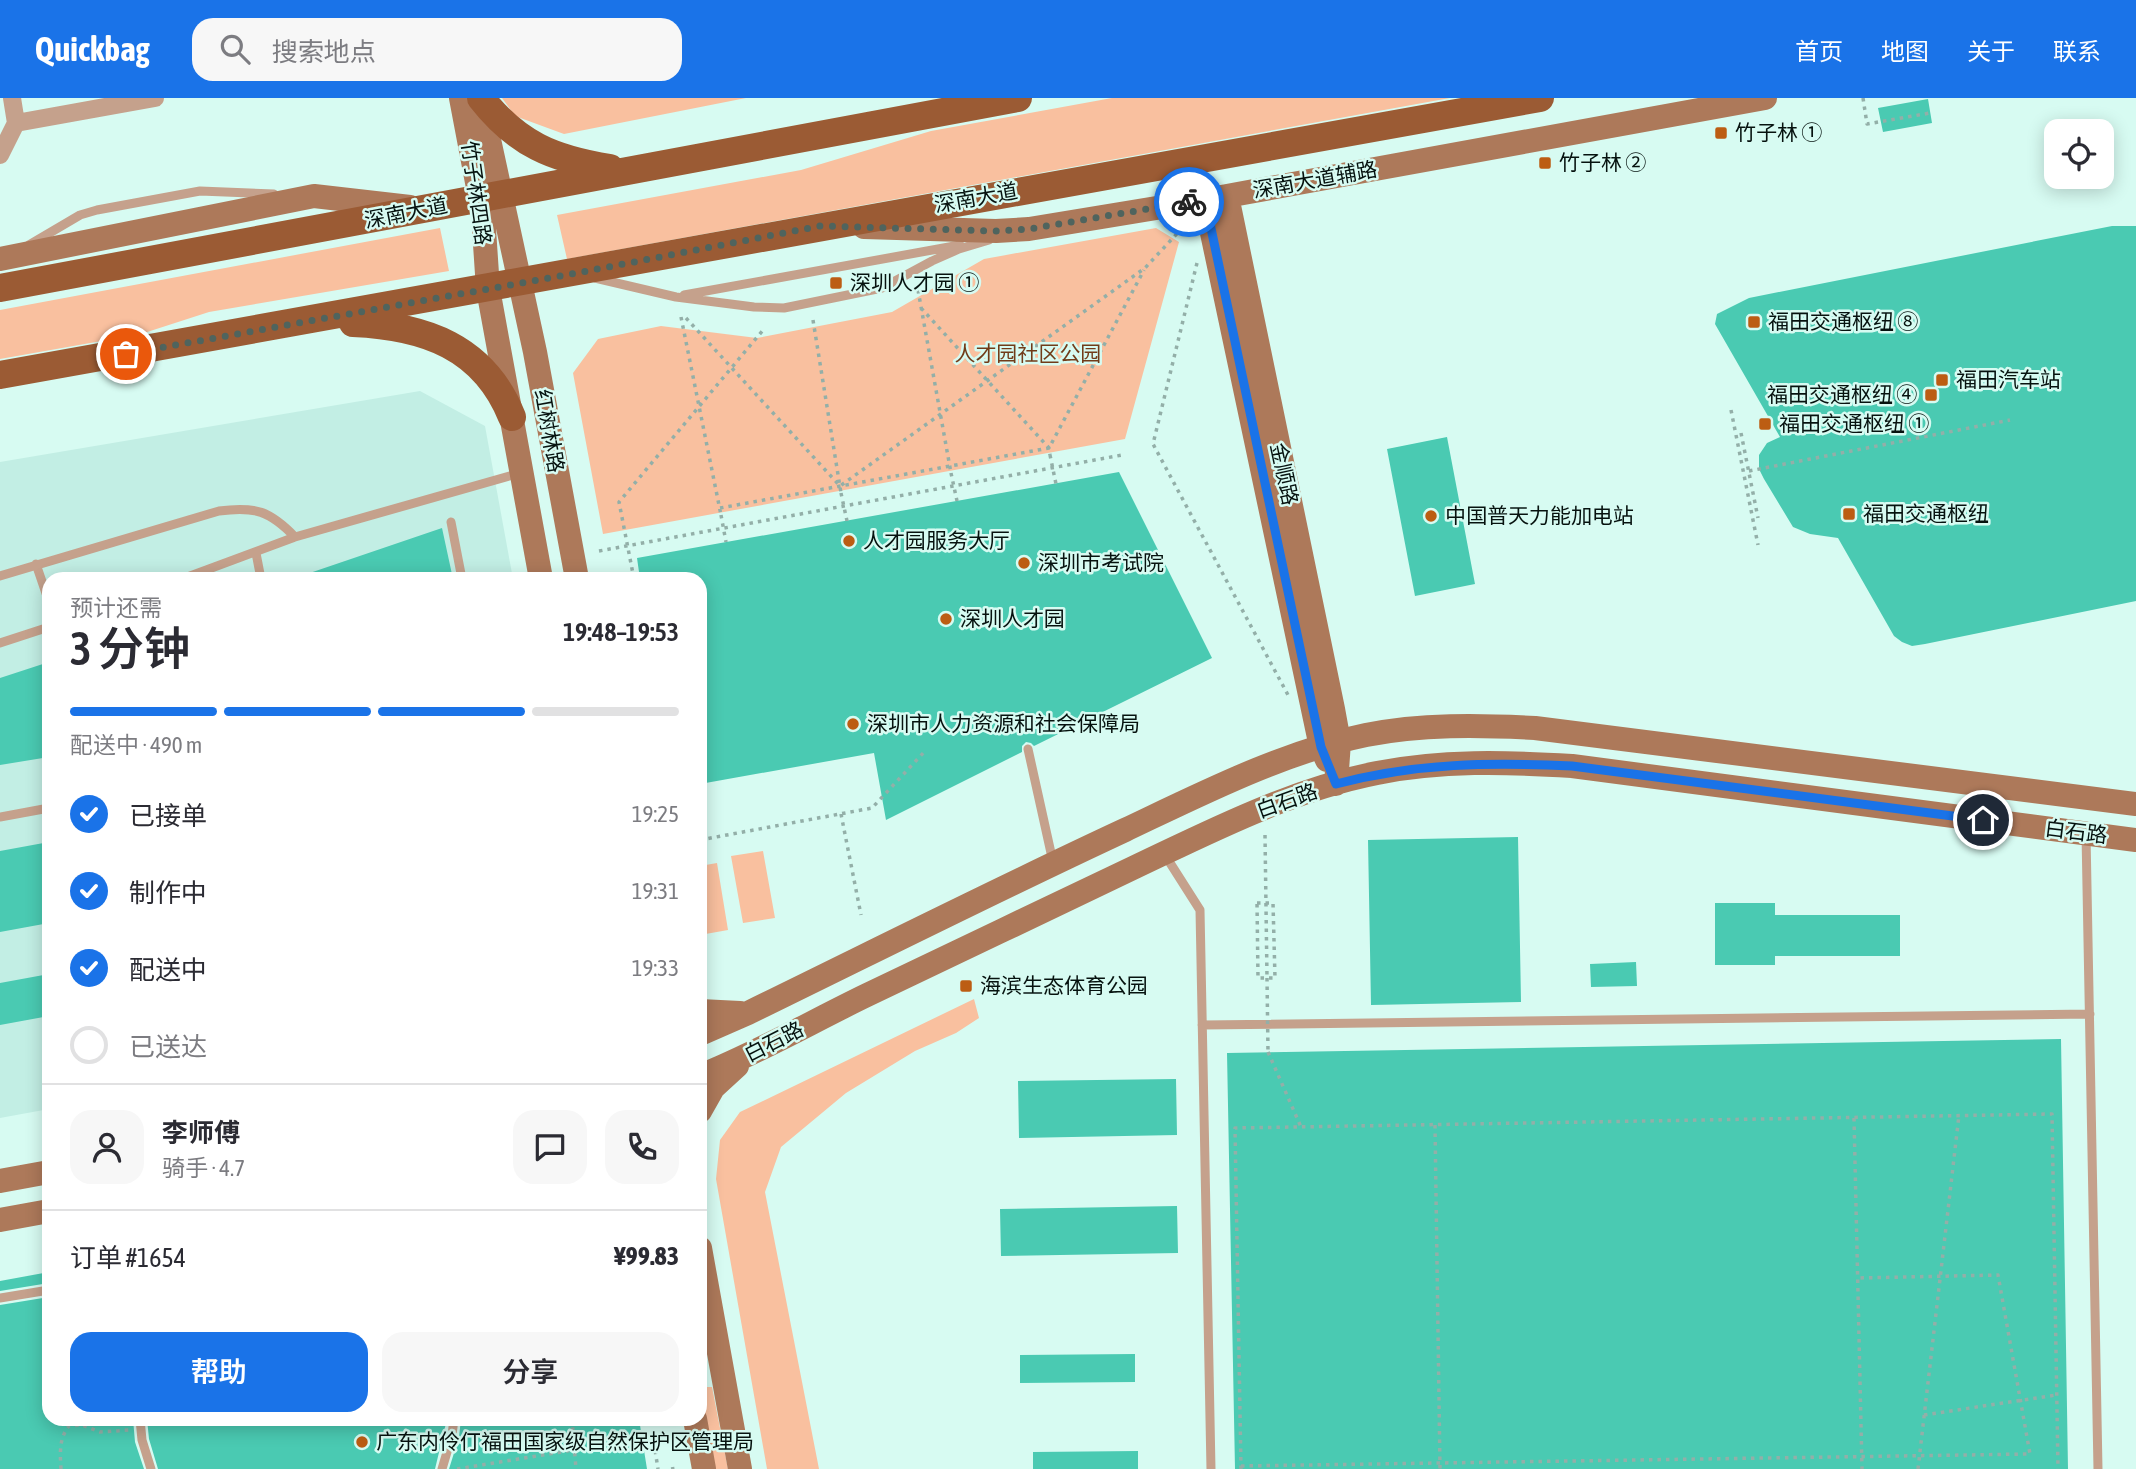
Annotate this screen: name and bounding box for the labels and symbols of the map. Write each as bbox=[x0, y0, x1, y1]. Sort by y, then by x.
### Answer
place label: 竹子林 ① bbox=[1735, 120, 1822, 144]
marker: 竹子林 ① bbox=[1713, 125, 1729, 141]
street label: 竹子林四路 bbox=[458, 139, 496, 247]
place label: 竹子林 ② bbox=[1559, 150, 1646, 174]
marker: 竹子林 ② bbox=[1537, 155, 1553, 171]
street label: 深南大道辅路 bbox=[1251, 156, 1379, 202]
courier bbox=[1154, 167, 1224, 237]
street label: 深南大道 bbox=[932, 178, 1019, 216]
street label: 深南大道 bbox=[362, 192, 449, 232]
place label: 深圳人才园 ① bbox=[850, 270, 979, 294]
marker: 深圳人才园 ① bbox=[828, 275, 844, 291]
place label: 福田交通枢纽 ⑧ bbox=[1768, 309, 1918, 333]
marker: 福田交通枢纽 ⑧ bbox=[1746, 314, 1762, 330]
pin bbox=[96, 324, 156, 384]
park label: 人才园社区公园 bbox=[955, 341, 1102, 365]
place label: 福田汽车站 bbox=[1956, 367, 2061, 391]
marker: 福田汽车站 bbox=[1934, 372, 1950, 388]
place label: 福田交通枢纽 ④ bbox=[1767, 382, 1917, 406]
street label: 红树林路 bbox=[531, 387, 569, 474]
marker: 福田交通枢纽 ④ bbox=[1923, 387, 1939, 403]
place label: 福田交通枢纽 ① bbox=[1779, 411, 1929, 435]
marker: 福田交通枢纽 ① bbox=[1757, 416, 1773, 432]
street label: 金顺路 bbox=[1267, 440, 1303, 507]
place label: 福田交通枢纽 bbox=[1863, 501, 1989, 525]
place label: 中国普天力能加电站 bbox=[1445, 503, 1634, 527]
marker: 福田交通枢纽 bbox=[1841, 506, 1857, 522]
marker: 中国普天力能加电站 bbox=[1423, 508, 1439, 524]
place label: 人才园服务大厅 bbox=[863, 528, 1010, 552]
marker: 人才园服务大厅 bbox=[841, 533, 857, 549]
place label: 深圳市考试院 bbox=[1038, 550, 1164, 574]
marker: 深圳市考试院 bbox=[1016, 555, 1032, 571]
place label: 深圳人才园 bbox=[960, 606, 1065, 630]
marker: 深圳人才园 bbox=[938, 611, 954, 627]
place label: 深圳市人力资源和社会保障局 bbox=[867, 711, 1140, 735]
marker: 深圳市人力资源和社会保障局 bbox=[845, 716, 861, 732]
street label: 白石路 bbox=[1253, 778, 1320, 822]
pin bbox=[1953, 790, 2013, 850]
street label: 白石路 bbox=[2043, 815, 2109, 847]
place label: 海滨生态体育公园 bbox=[980, 973, 1148, 997]
marker: 海滨生态体育公园 bbox=[958, 978, 974, 994]
street label: 白石路 bbox=[740, 1016, 807, 1066]
place label: 广东内伶仃福田国家级自然保护区管理局 bbox=[376, 1429, 754, 1453]
marker: 广东内伶仃福田国家级自然保护区管理局 bbox=[354, 1434, 370, 1450]

